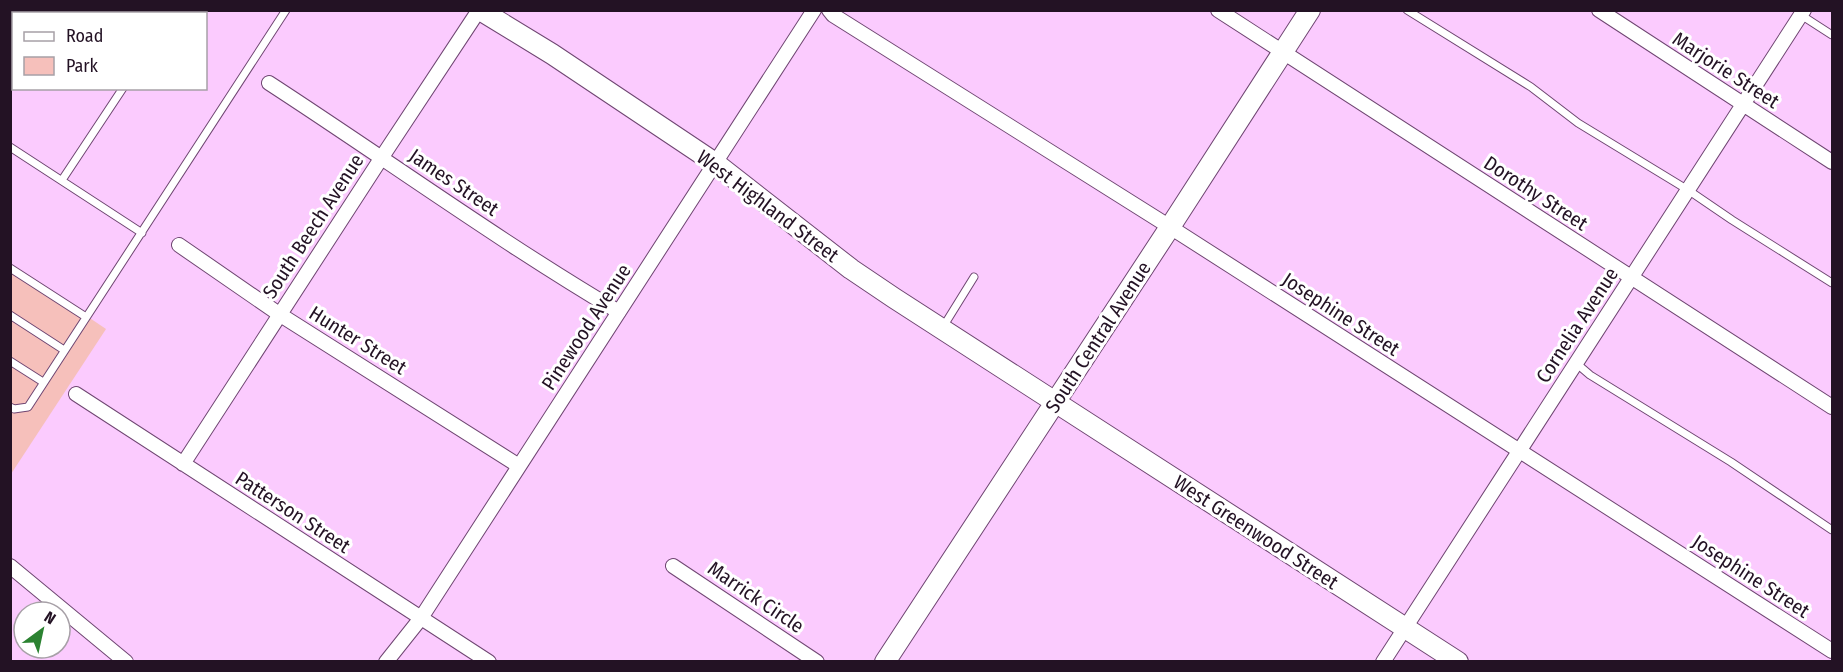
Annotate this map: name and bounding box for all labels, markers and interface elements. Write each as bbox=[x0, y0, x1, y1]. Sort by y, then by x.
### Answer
legend bbox=[12, 12, 207, 90]
text: Road bbox=[66, 25, 103, 47]
street label: Marjorie Street bbox=[1668, 27, 1784, 114]
text: Park bbox=[66, 55, 99, 77]
street label: James Street bbox=[405, 143, 504, 221]
street label: West Highland Street bbox=[692, 145, 844, 268]
street label: South Beech Avenue bbox=[257, 149, 369, 303]
street label: Dorothy Street bbox=[1480, 151, 1593, 236]
street label: South Central Avenue bbox=[1040, 257, 1156, 417]
street label: Pinewood Avenue bbox=[536, 259, 636, 395]
street label: Cornelia Avenue bbox=[1531, 263, 1623, 387]
street label: Josephine Street bbox=[1278, 267, 1404, 361]
street label: Hunter Street bbox=[305, 301, 411, 380]
street label: Patterson Street bbox=[231, 466, 355, 558]
street label: West Greenwood Street bbox=[1169, 470, 1343, 594]
street label: Josephine Street bbox=[1688, 529, 1814, 623]
street label: Marrick Circle bbox=[703, 556, 809, 638]
north arrow bbox=[12, 600, 72, 660]
text: N bbox=[41, 607, 59, 628]

